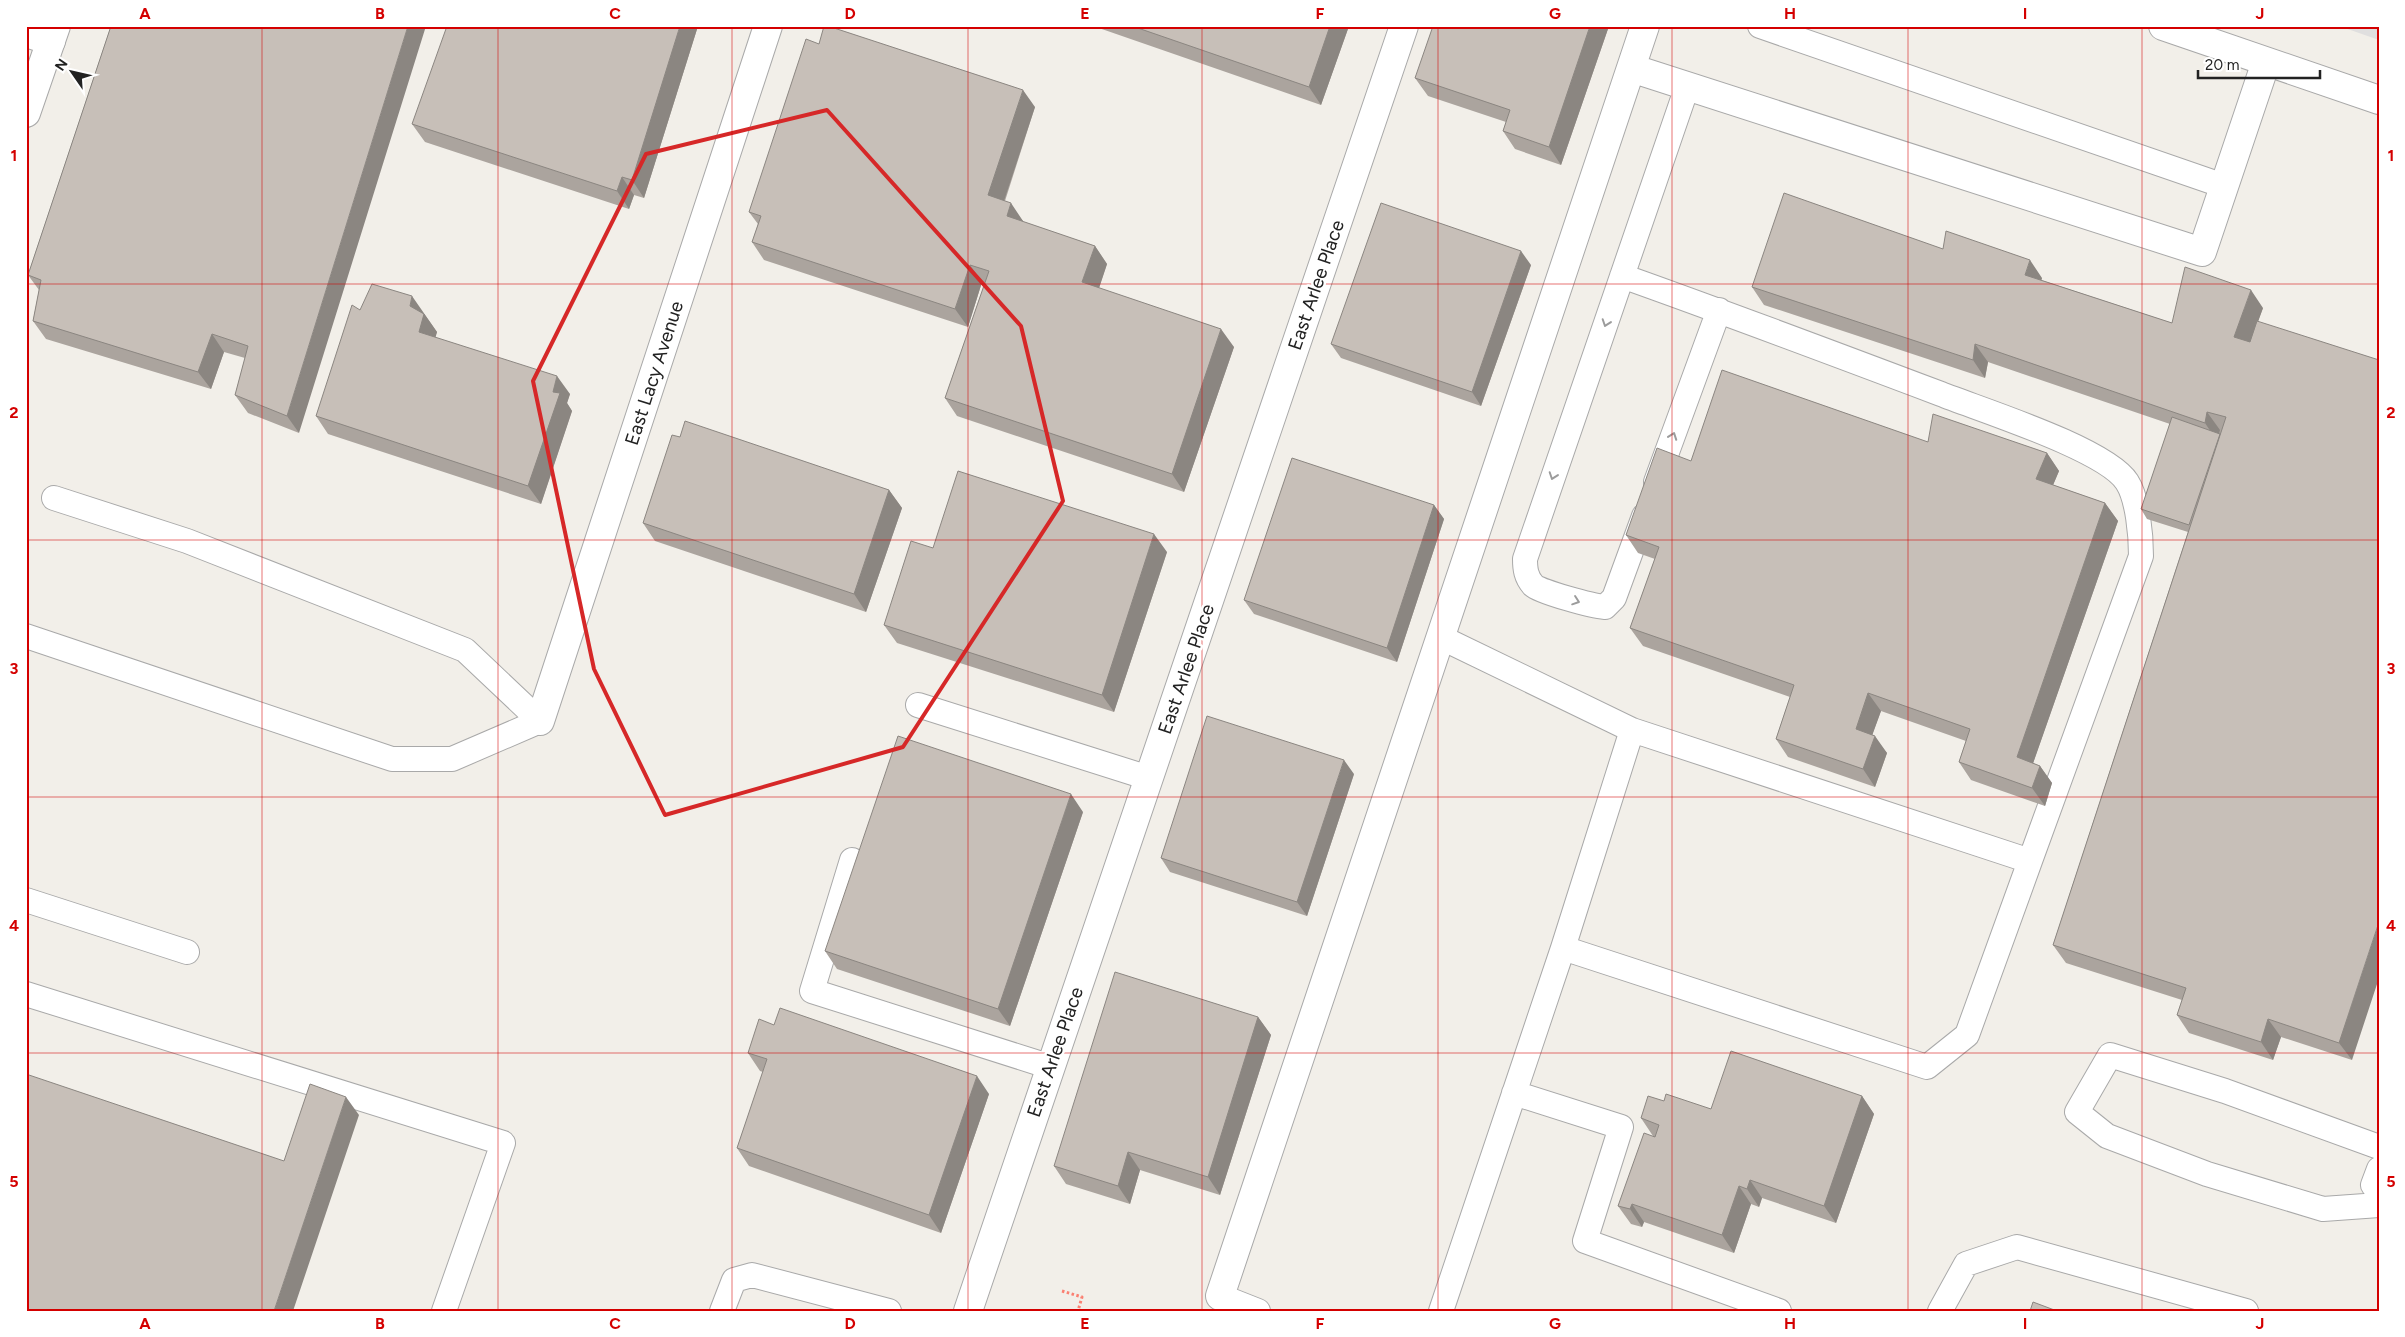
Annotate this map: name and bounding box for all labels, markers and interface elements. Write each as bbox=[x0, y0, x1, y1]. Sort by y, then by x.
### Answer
text: A bbox=[139, 4, 151, 23]
text: B bbox=[375, 4, 385, 23]
text: C bbox=[609, 4, 621, 23]
text: D bbox=[844, 4, 856, 23]
text: E bbox=[1080, 4, 1090, 23]
text: F bbox=[1316, 4, 1325, 23]
text: G bbox=[1549, 4, 1561, 23]
text: H bbox=[1784, 4, 1796, 23]
text: I bbox=[2023, 4, 2027, 23]
text: J bbox=[2256, 4, 2264, 23]
north arrow bbox=[48, 48, 98, 98]
scale bar bbox=[2198, 48, 2320, 80]
text: N bbox=[52, 56, 72, 74]
text: 20 m bbox=[2205, 56, 2239, 74]
text: 1 bbox=[11, 146, 17, 165]
text: 1 bbox=[2388, 146, 2394, 165]
street label: East Arlee Place bbox=[1283, 217, 1349, 353]
street label: East Lacy Avenue bbox=[620, 298, 688, 448]
one-way arrow bbox=[1602, 318, 1612, 326]
text: 2 bbox=[9, 403, 19, 422]
text: 2 bbox=[2386, 403, 2396, 422]
one-way arrow bbox=[1667, 432, 1677, 441]
one-way arrow bbox=[1549, 471, 1559, 480]
one-way arrow bbox=[1572, 595, 1580, 605]
street label: East Arlee Place bbox=[1153, 601, 1219, 737]
text: 3 bbox=[10, 659, 19, 678]
text: 3 bbox=[2387, 659, 2396, 678]
text: 4 bbox=[9, 916, 19, 935]
text: 4 bbox=[2386, 916, 2396, 935]
street label: East Arlee Place bbox=[1022, 984, 1088, 1120]
text: 5 bbox=[9, 1172, 19, 1191]
text: 5 bbox=[2386, 1172, 2396, 1191]
text: A bbox=[139, 1314, 151, 1333]
text: B bbox=[375, 1314, 385, 1333]
text: C bbox=[609, 1314, 621, 1333]
text: D bbox=[844, 1314, 856, 1333]
text: E bbox=[1080, 1314, 1090, 1333]
text: F bbox=[1316, 1314, 1325, 1333]
text: G bbox=[1549, 1314, 1561, 1333]
text: H bbox=[1784, 1314, 1796, 1333]
text: I bbox=[2023, 1314, 2027, 1333]
text: J bbox=[2256, 1314, 2264, 1333]

